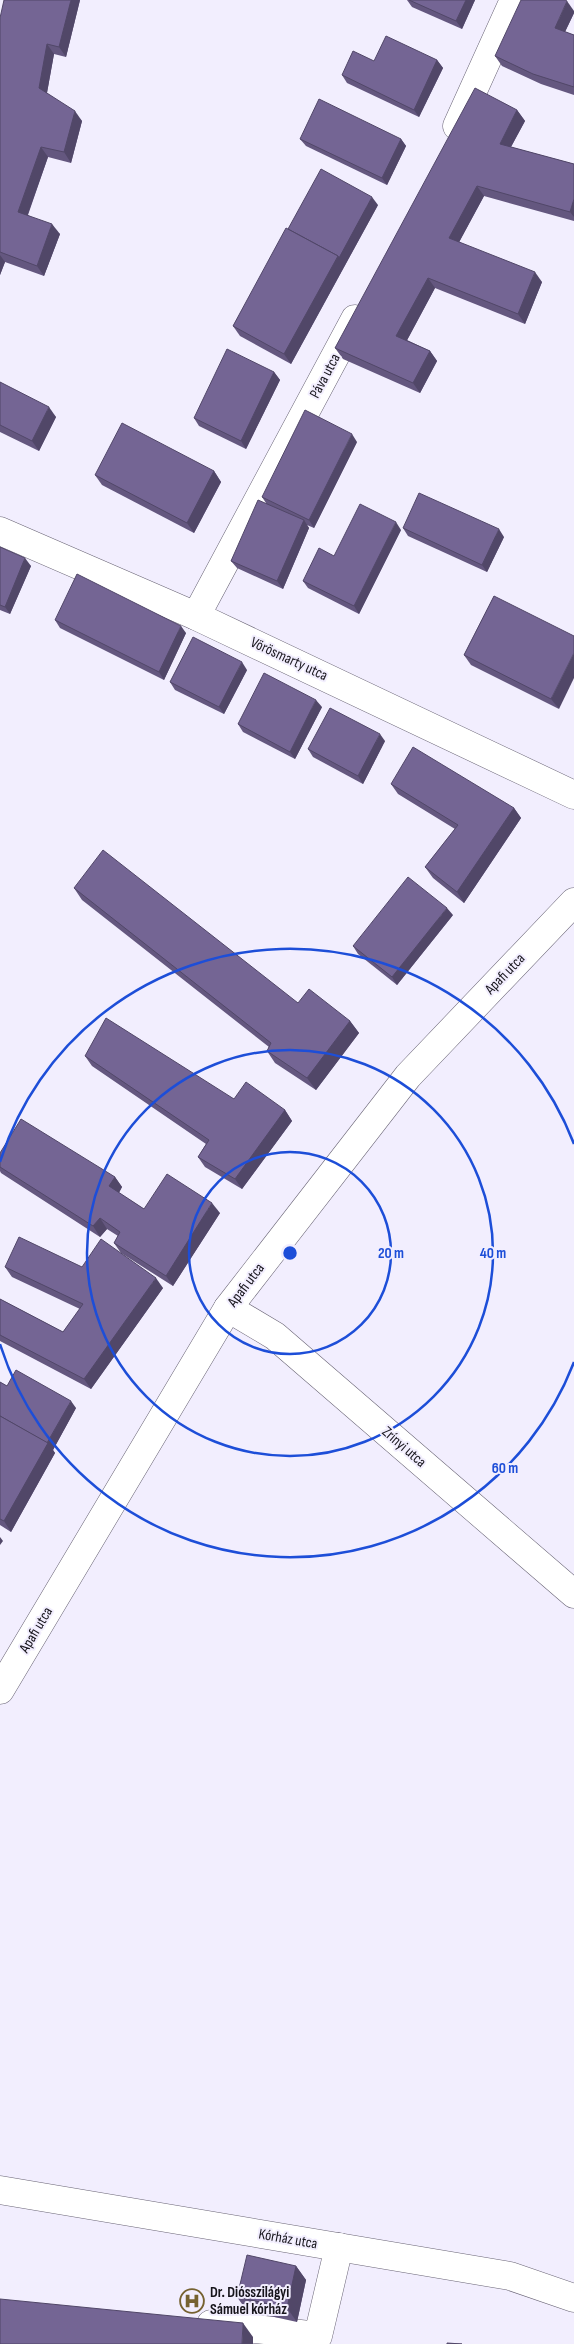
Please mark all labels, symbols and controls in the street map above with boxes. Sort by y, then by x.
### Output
street label: Páva utca [305,350,345,402]
street label: Vörösmarty utca [247,633,331,685]
street label: Apafi utca [480,949,529,999]
centre of rings [281,1244,299,1262]
text: 20 m [378,1244,404,1263]
text: 40 m [480,1244,506,1263]
street label: Apafi utca [223,1259,269,1311]
street label: Zrínyi utca [378,1423,430,1472]
text: 60 m [492,1459,518,1478]
street label: Apafi utca [14,1604,57,1657]
street label: Kórház utca [257,2224,319,2254]
place label: Dr. Diósszilágyi Sámuel kórház [210,2283,289,2319]
hospital icon: Dr. Diósszilágyi Sámuel kórház [179,2288,205,2314]

